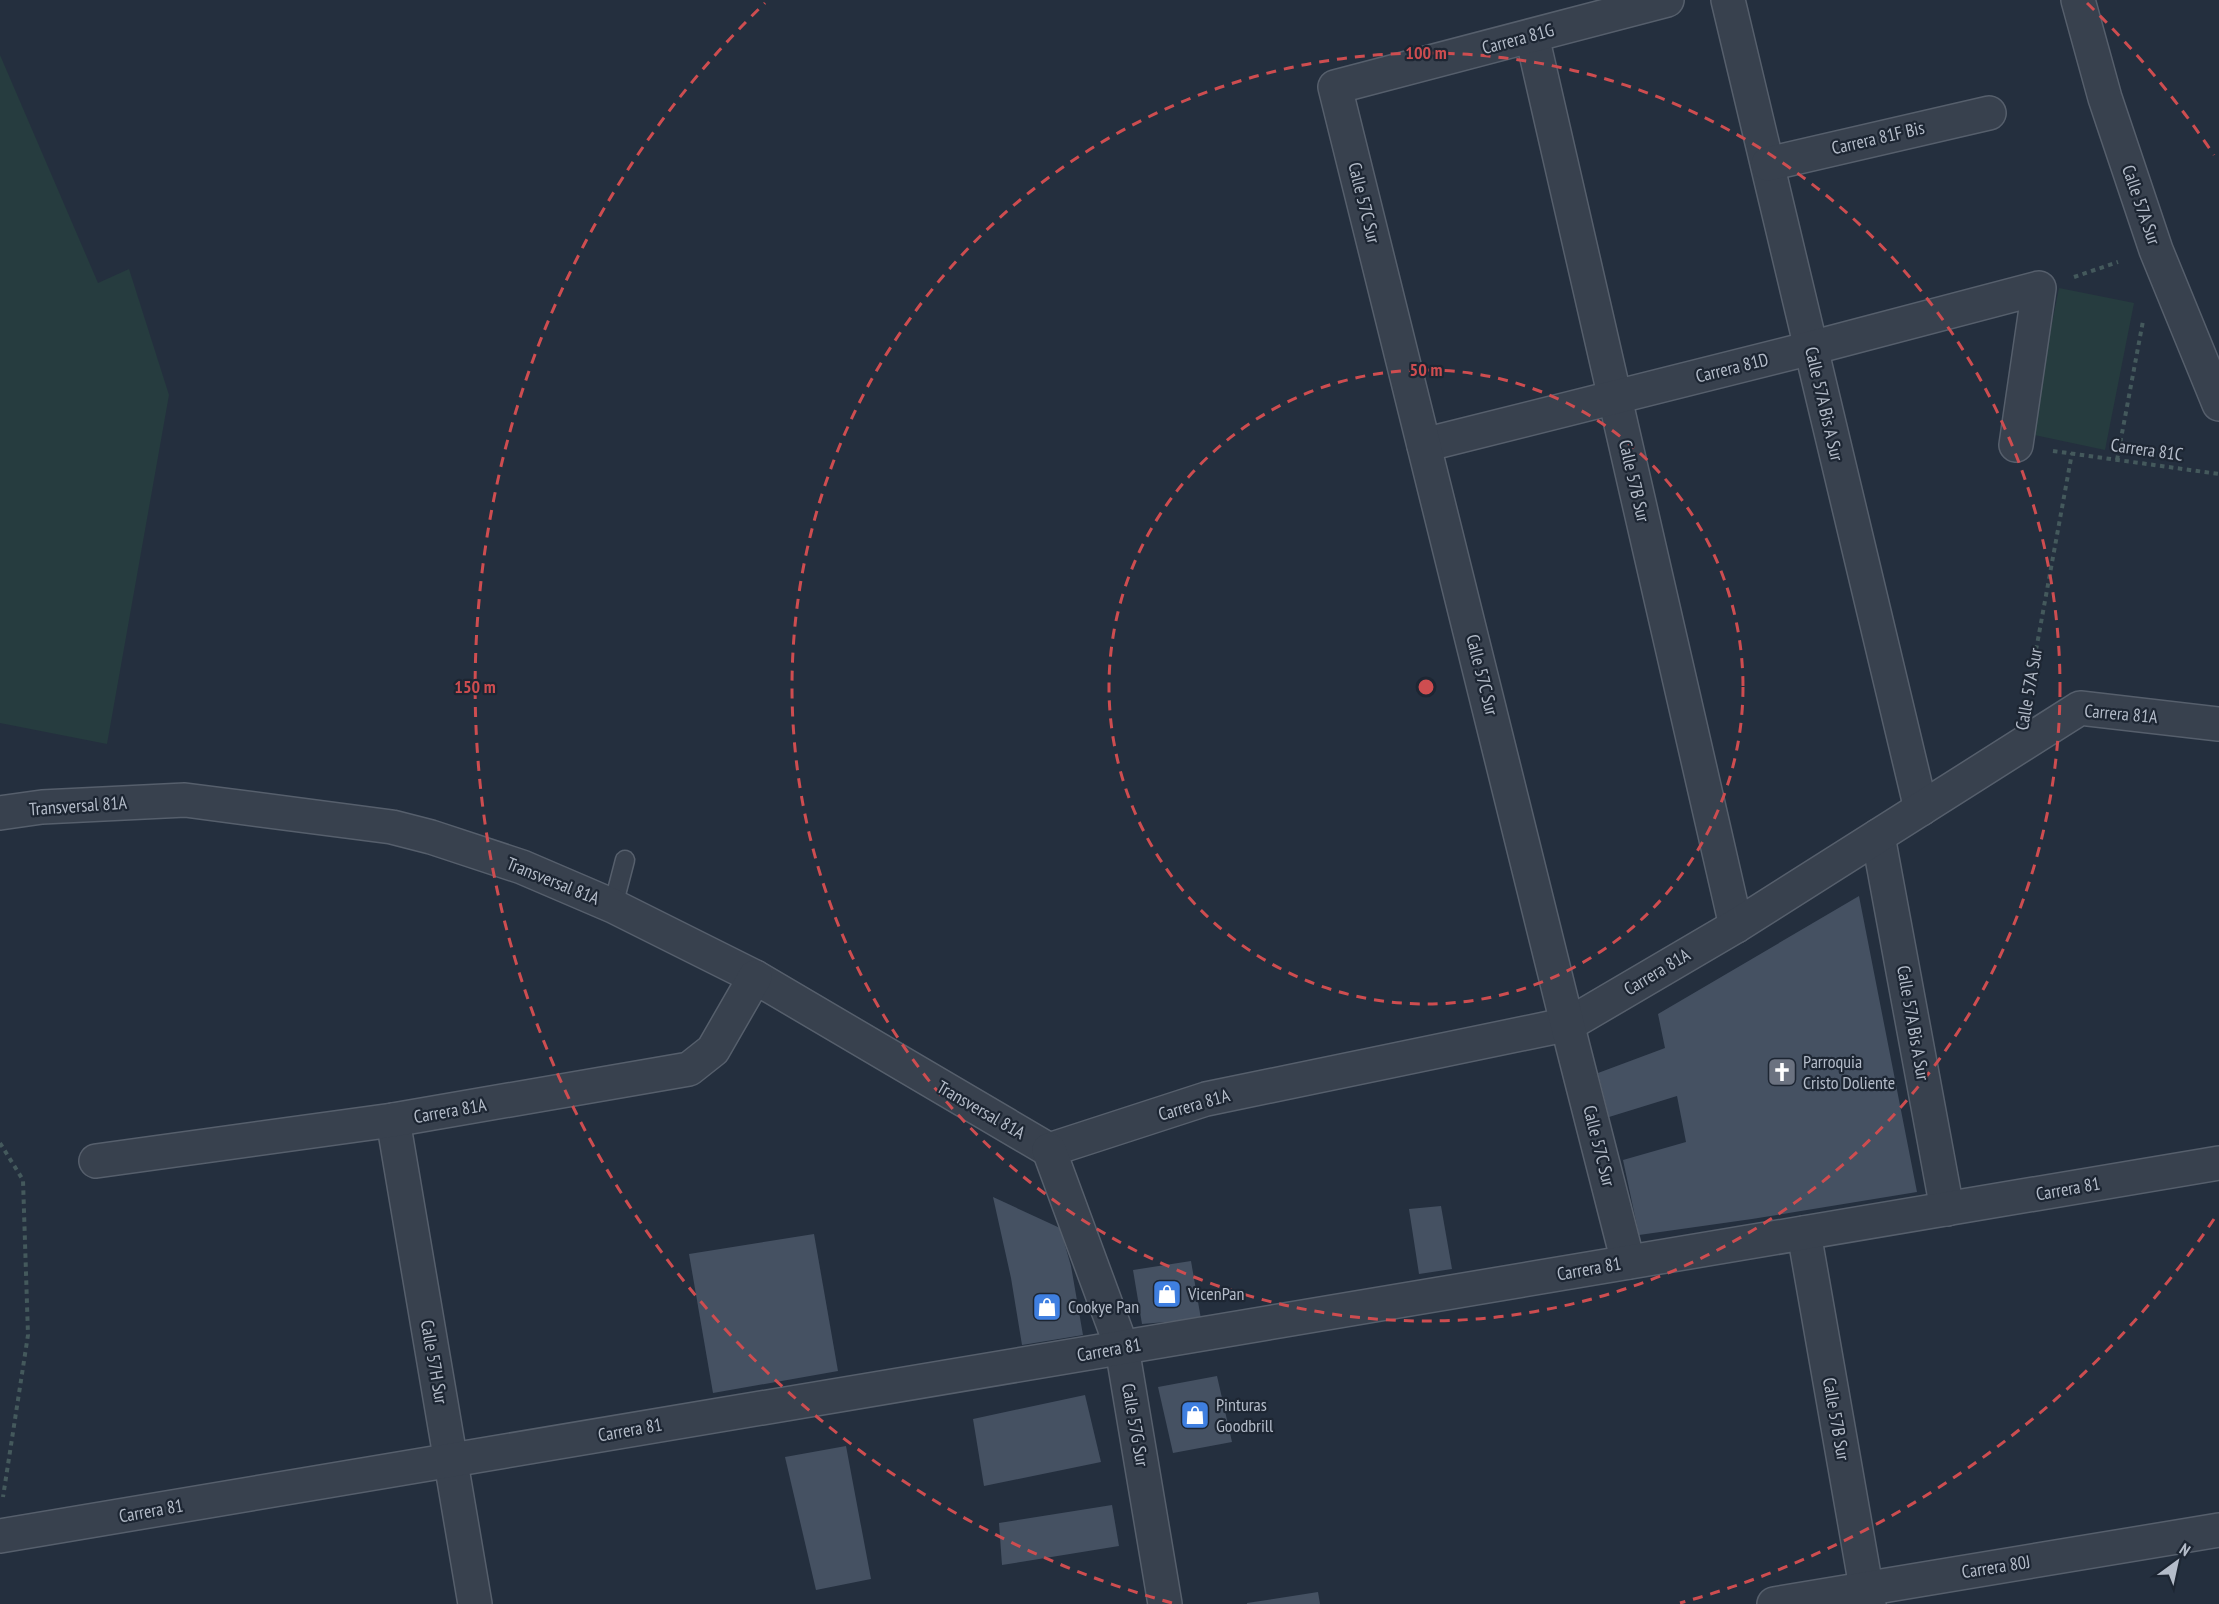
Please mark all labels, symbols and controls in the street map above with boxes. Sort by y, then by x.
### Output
street label: Carrera 81G [1479,18,1556,59]
text: 100 m [1405,41,1447,64]
street label: Carrera 81F Bis [1829,116,1926,159]
street label: Calle 57C Sur [1343,160,1386,246]
street label: Calle 57A Sur [2117,162,2166,248]
street label: Calle 57A Bis A Sur [1800,345,1849,463]
street label: Carrera 81D [1693,347,1771,388]
text: 50 m [1410,358,1442,381]
street label: Carrera 81C [2109,433,2185,466]
street label: Calle 57B Sur [1614,437,1655,524]
street label: Calle 57C Sur [1461,632,1504,718]
street label: Calle 57A Sur [2010,646,2047,732]
text: 150 m [454,675,496,698]
centre of rings [1416,677,1436,697]
street label: Carrera 81A [2084,699,2159,728]
street label: Transversal 81A [28,791,128,820]
street label: Transversal 81A [503,852,603,910]
street label: Carrera 81A [1619,943,1694,1000]
street label: Calle 57A Bis A Sur [1892,964,1935,1082]
place label: Parroquia Cristo Doliente [1803,1050,1895,1094]
church icon: Parroquia Cristo Doliente [1766,1056,1798,1088]
street label: Transversal 81A [933,1075,1030,1144]
street label: Carrera 81A [1156,1083,1233,1126]
street label: Carrera 81A [412,1093,488,1128]
street label: Calle 57C Sur [1578,1103,1621,1189]
street label: Carrera 81 [2034,1172,2102,1205]
street label: Carrera 81 [1555,1252,1623,1285]
shop icon: VicenPan [1151,1278,1183,1310]
place label: VicenPan [1187,1282,1244,1305]
shop icon: Cookye Pan [1031,1291,1063,1323]
place label: Cookye Pan [1068,1295,1139,1318]
street label: Calle 57H Sur [416,1318,453,1406]
street label: Carrera 81 [1075,1333,1143,1366]
street label: Calle 57B Sur [1818,1376,1855,1462]
street label: Calle 57G Sur [1117,1382,1154,1468]
place label: Pinturas Goodbrill [1216,1393,1274,1437]
shop icon: Pinturas Goodbrill [1179,1399,1211,1431]
street label: Carrera 81 [596,1413,664,1446]
street label: Carrera 81 [117,1494,185,1527]
north arrow [2147,1532,2207,1592]
text: N [2176,1539,2194,1560]
street label: Carrera 80J [1960,1550,2032,1583]

